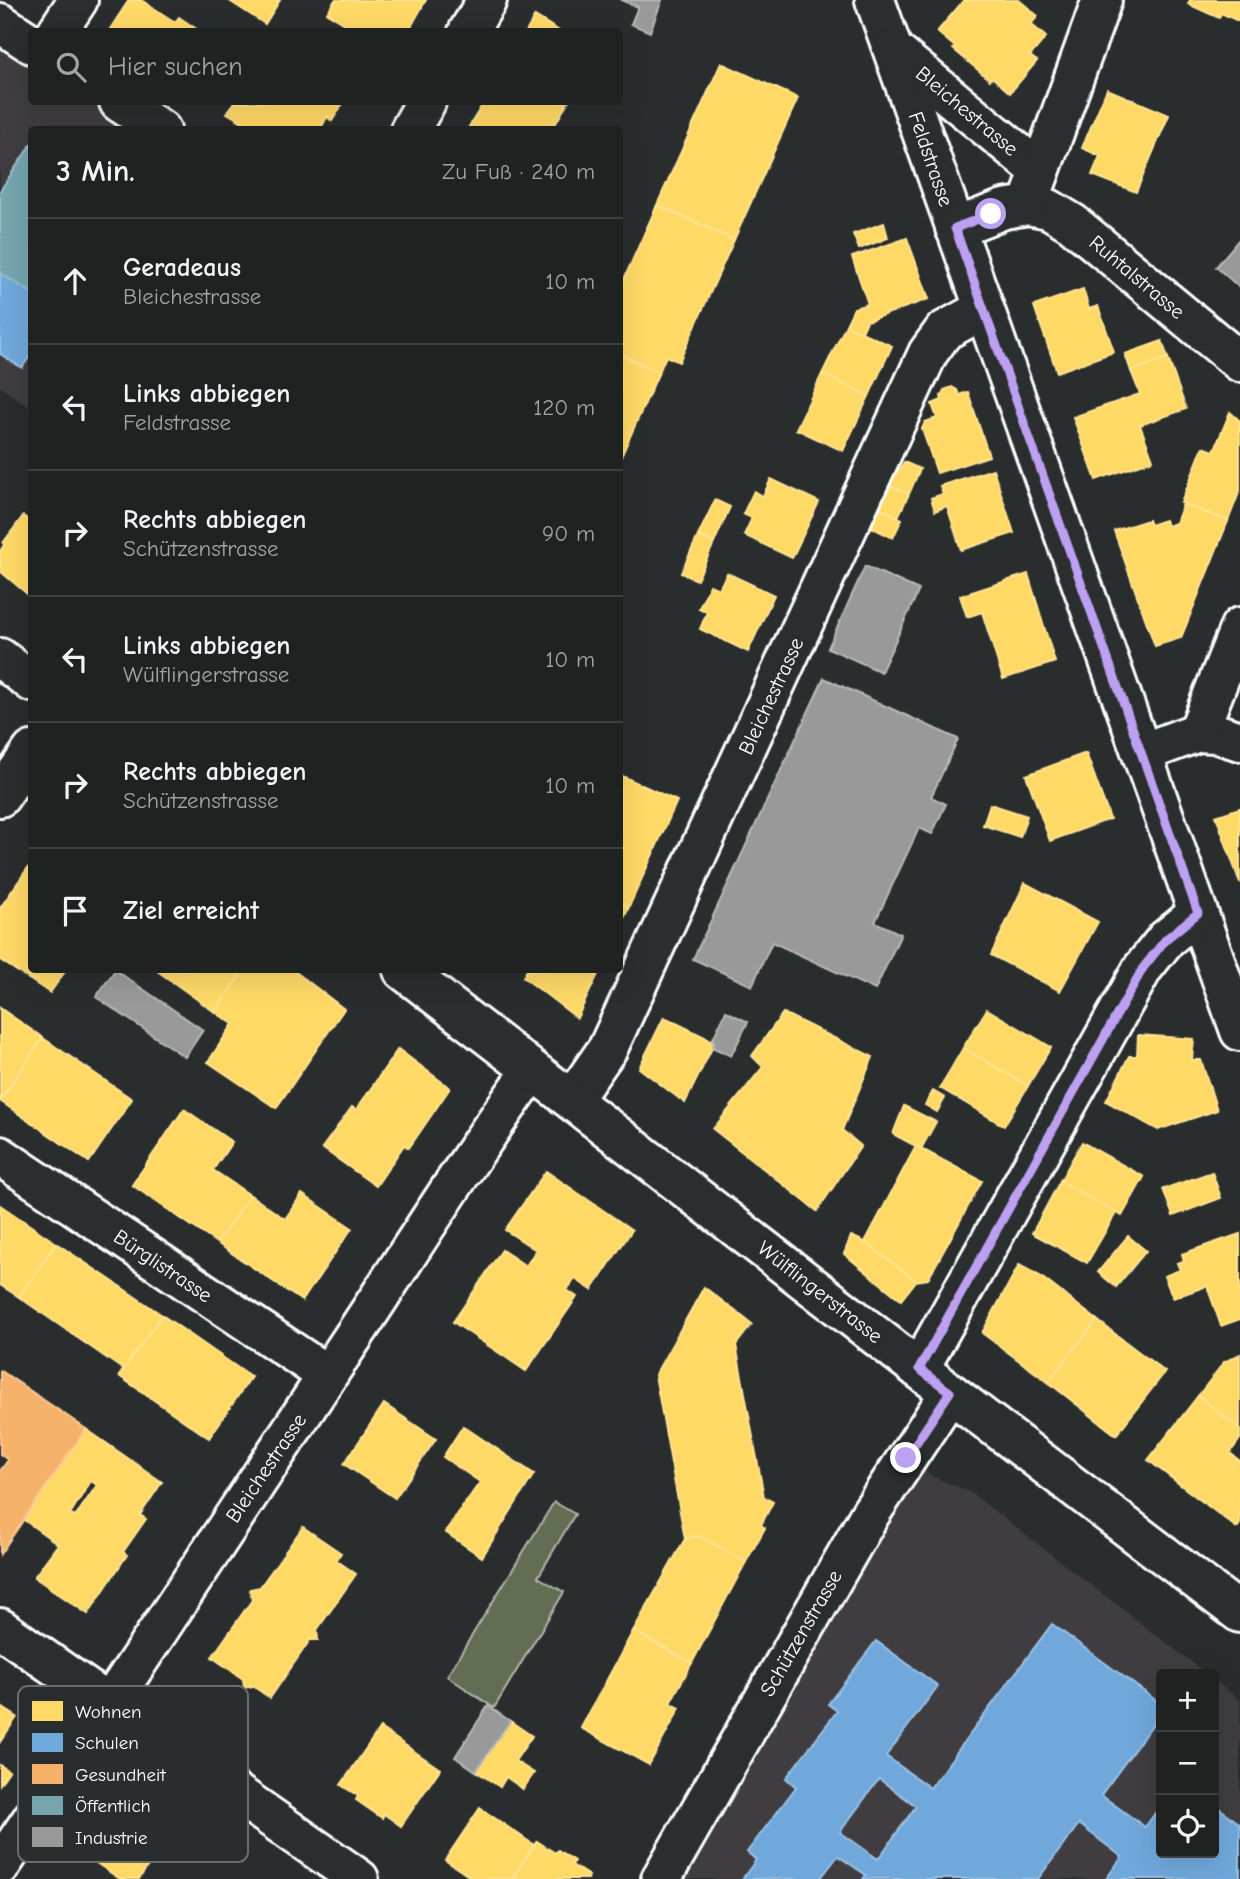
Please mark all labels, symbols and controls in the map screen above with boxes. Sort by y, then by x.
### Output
search box [28,28,623,105]
icon: search [52,48,90,86]
text: Hier suchen [108,52,243,82]
street label: Bleichestrasse [911,61,1023,161]
street label: Feldstrasse [904,108,958,210]
text: 3 Min. [56,154,135,189]
text: Zu Fuß · 240 m [442,158,595,185]
route start [975,198,1006,229]
street label: Ruhtalstrasse [1085,230,1189,324]
text: Geradeaus [123,253,241,283]
icon: ahead [56,262,94,300]
text: 10 m [545,268,595,295]
text: Bleichestrasse [123,283,261,310]
text: Links abbiegen [123,379,290,409]
icon: left [56,388,94,426]
text: 120 m [533,394,595,421]
text: Feldstrasse [123,409,231,436]
text: Rechts abbiegen [123,505,306,535]
icon: right [56,514,94,552]
text: 90 m [542,520,595,547]
text: Schützenstrasse [123,535,278,562]
text: Links abbiegen [123,631,290,661]
street label: Bleichestrasse [733,634,809,758]
icon: left [56,640,94,678]
text: 10 m [545,646,595,673]
text: Wülflingerstrasse [123,661,289,688]
text: Rechts abbiegen [123,757,306,787]
icon: right [56,766,94,804]
text: 10 m [545,772,595,799]
text: Schützenstrasse [123,787,278,814]
icon: arrive [56,892,94,930]
text: Ziel erreicht [123,896,259,926]
street label: Bürglistrasse [109,1224,217,1308]
street label: Wülflingerstrasse [753,1236,887,1348]
street label: Bleichestrasse [221,1409,311,1527]
route end [890,1442,921,1473]
street label: Schützenstrasse [755,1566,847,1700]
map controls [1156,1669,1219,1858]
button: + [1156,1669,1219,1732]
legend [18,1686,248,1862]
text: Wohnen [75,1701,141,1723]
text: Schulen [75,1732,139,1754]
button: − [1156,1732,1219,1795]
text: Gesundheit [75,1764,166,1786]
text: Öffentlich [75,1795,151,1817]
button: locate [1156,1795,1219,1858]
text: Industrie [75,1827,147,1849]

